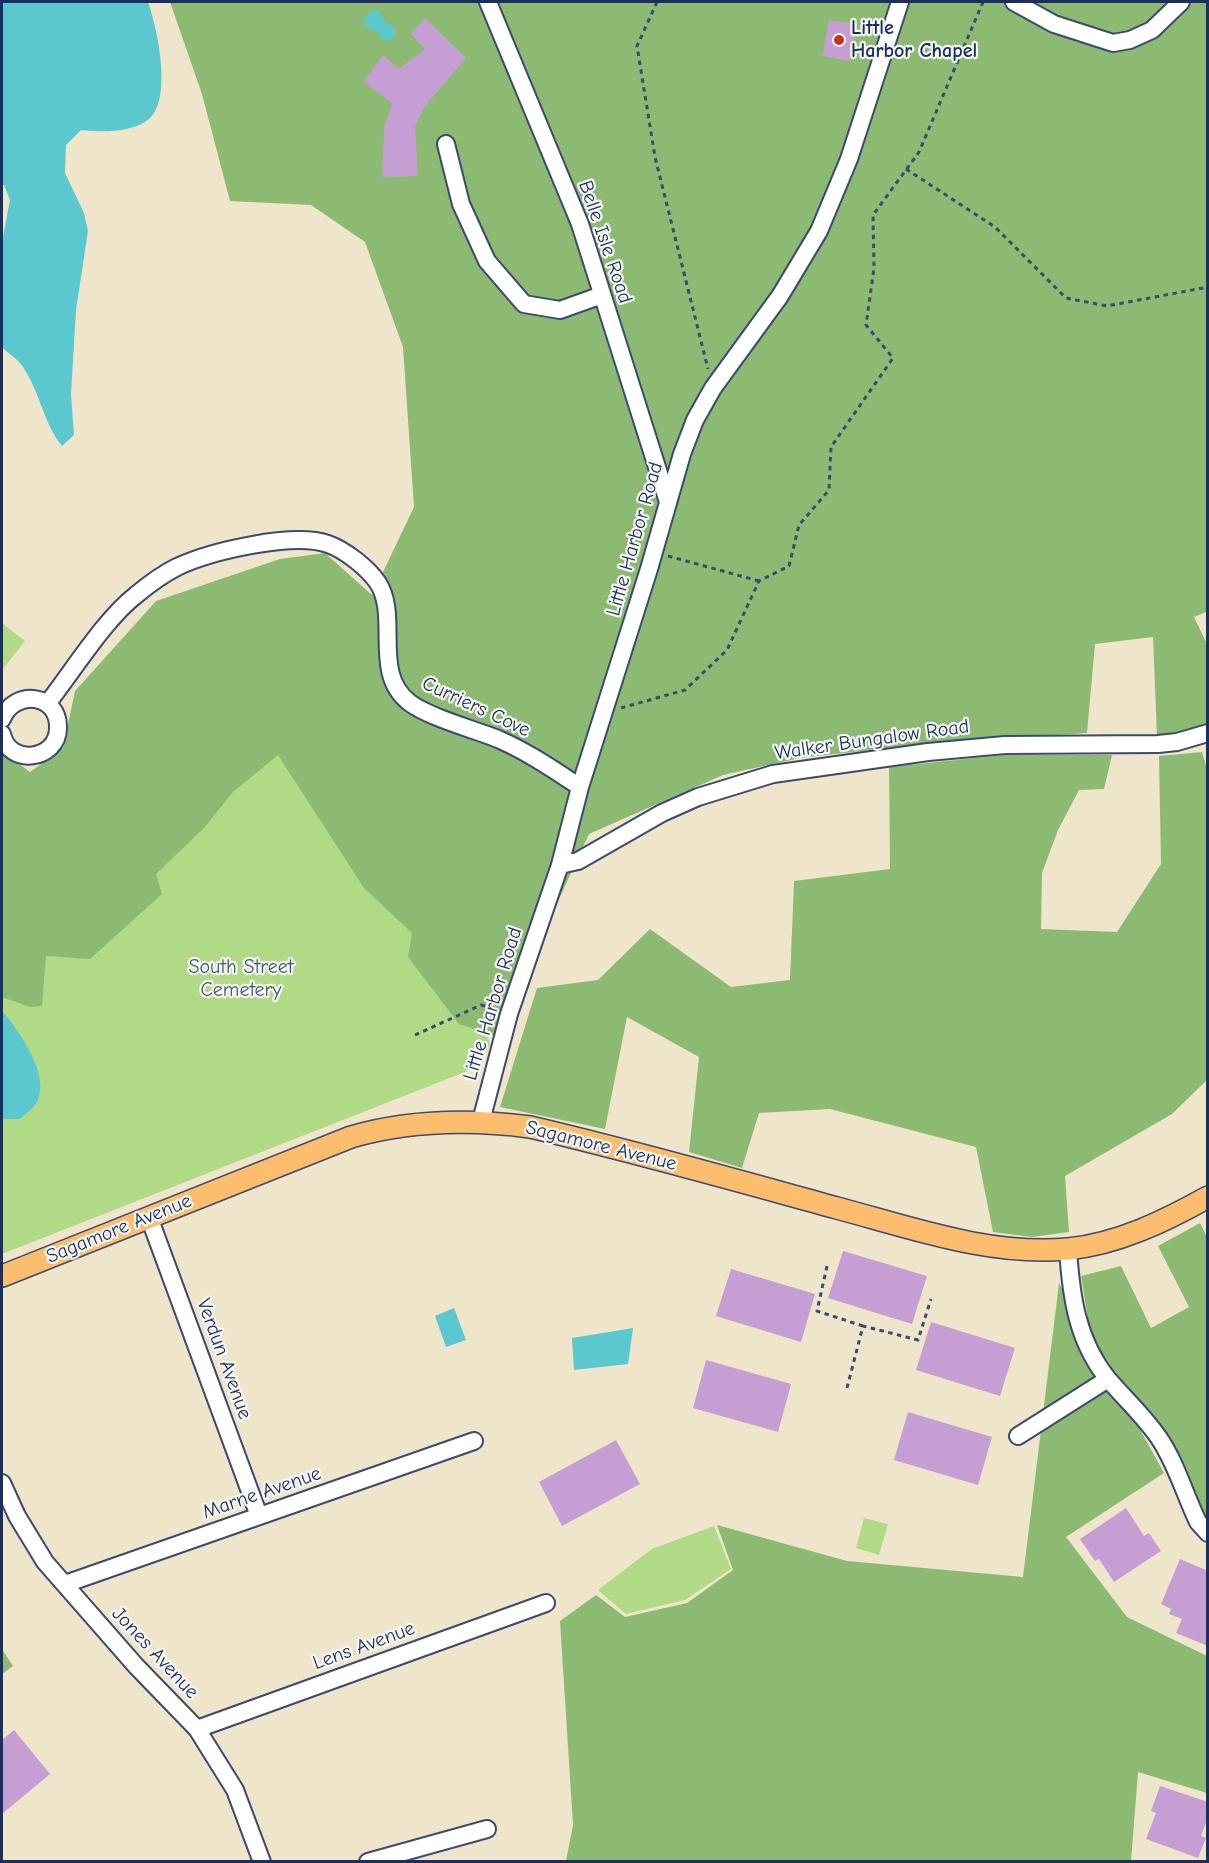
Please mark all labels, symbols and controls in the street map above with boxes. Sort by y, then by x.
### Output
place label: Little Harbor Chapel [851,16,977,63]
marker: Little Harbor Chapel [832,33,846,47]
street label: Belle Isle Road [573,177,637,307]
street label: Little Harbor Road [602,459,668,619]
street label: Curriers Cove [418,672,534,742]
street label: Walker Bungalow Road [773,714,971,766]
street label: Little Harbor Road [458,925,528,1083]
park label: South Street Cemetery [188,955,294,1002]
street label: Sagamore Avenue [523,1116,679,1176]
street label: Sagamore Avenue [43,1189,195,1269]
street label: Verdun Avenue [191,1296,257,1422]
street label: Marne Avenue [200,1462,324,1524]
street label: Jones Avenue [106,1602,204,1704]
street label: Lens Avenue [310,1616,418,1676]

